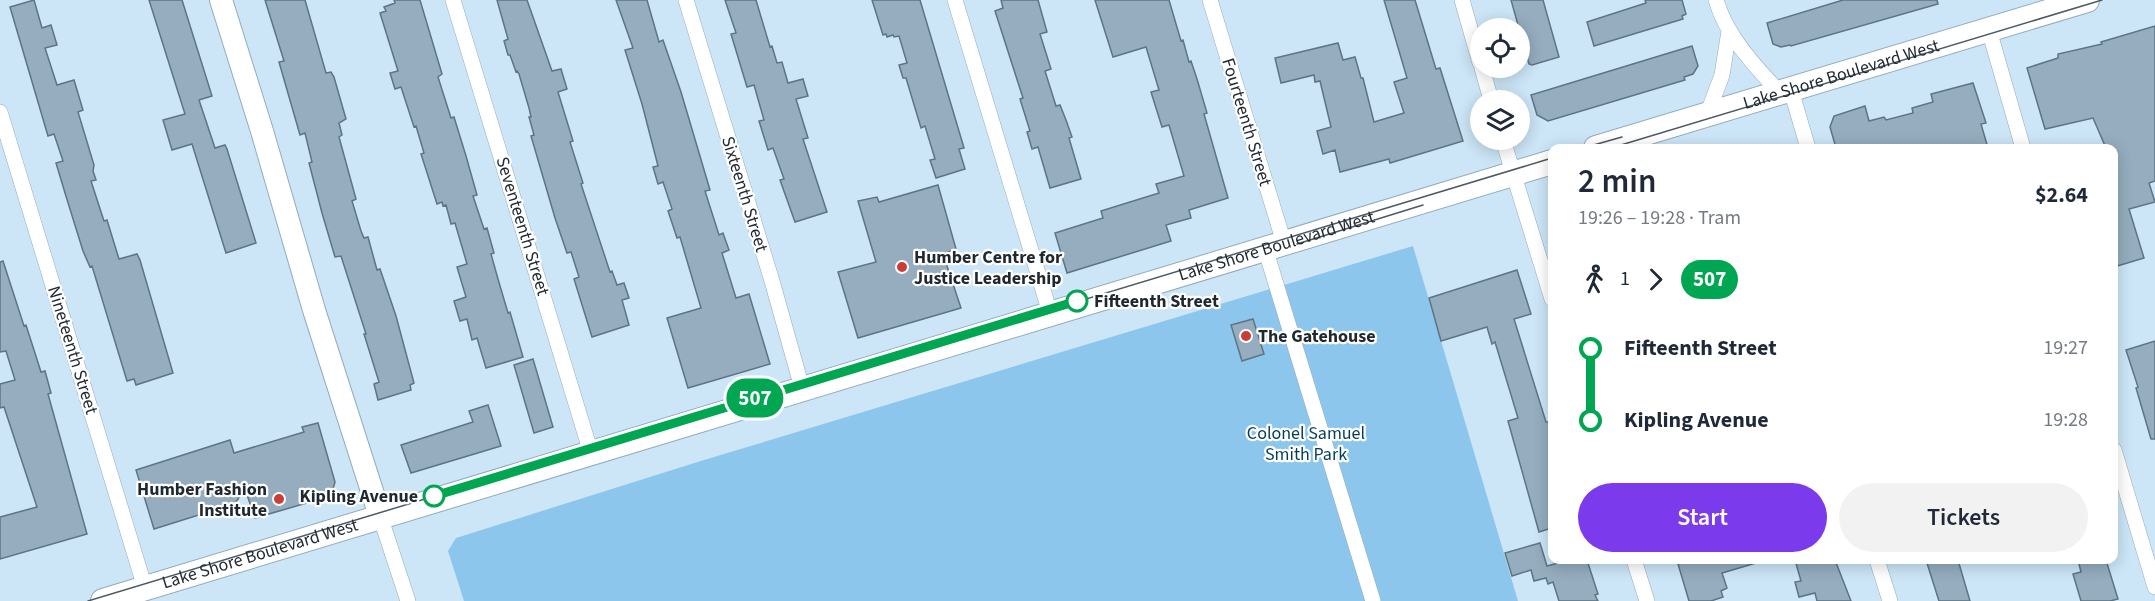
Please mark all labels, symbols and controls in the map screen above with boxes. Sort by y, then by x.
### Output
map controls [1470,18,1530,150]
button: locate [1470,18,1530,78]
street label: Lake Shore Boulevard West [1740,33,1942,116]
street label: Fourteenth Street [1215,55,1278,189]
button: layers [1470,90,1530,150]
street label: Sixteenth Street [715,133,774,255]
street label: Seventeenth Street [490,154,556,299]
text: 2 min [1578,158,1656,205]
text: $2.64 [2035,179,2088,211]
street label: Lake Shore Boulevard West [1175,204,1378,287]
text: 19:26 – 19:28 · Tram [1578,204,1741,232]
place label: Humber Centre for Justice Leadership [914,245,1063,291]
marker: Humber Centre for Justice Leadership [895,260,909,274]
icon: walk [1578,263,1611,296]
icon: forward [1639,263,1672,296]
text: 507 [1693,264,1726,294]
text: 1 [1620,265,1630,293]
street label: Nineteenth Street [41,283,104,417]
place label: Fifteenth Street [1094,289,1219,314]
marker: Fifteenth Street [1066,290,1088,312]
place label: The Gatehouse [1258,324,1376,349]
marker: The Gatehouse [1239,329,1253,343]
text: Fifteenth Street [1624,332,1777,364]
text: 19:27 [2043,334,2088,362]
line badge: 507 [720,378,789,418]
text: 507 [738,383,772,413]
text: Kipling Avenue [1624,404,1769,436]
text: 19:28 [2043,406,2088,434]
park label: Colonel Samuel Smith Park [1247,421,1365,467]
place label: Humber Fashion Institute [137,477,267,523]
button: Start [1578,483,1827,552]
button: Tickets [1839,483,2088,552]
place label: Kipling Avenue [300,484,418,509]
marker: Kipling Avenue [423,485,445,507]
marker: Humber Fashion Institute [272,492,286,506]
street label: Lake Shore Boulevard West [159,512,361,595]

